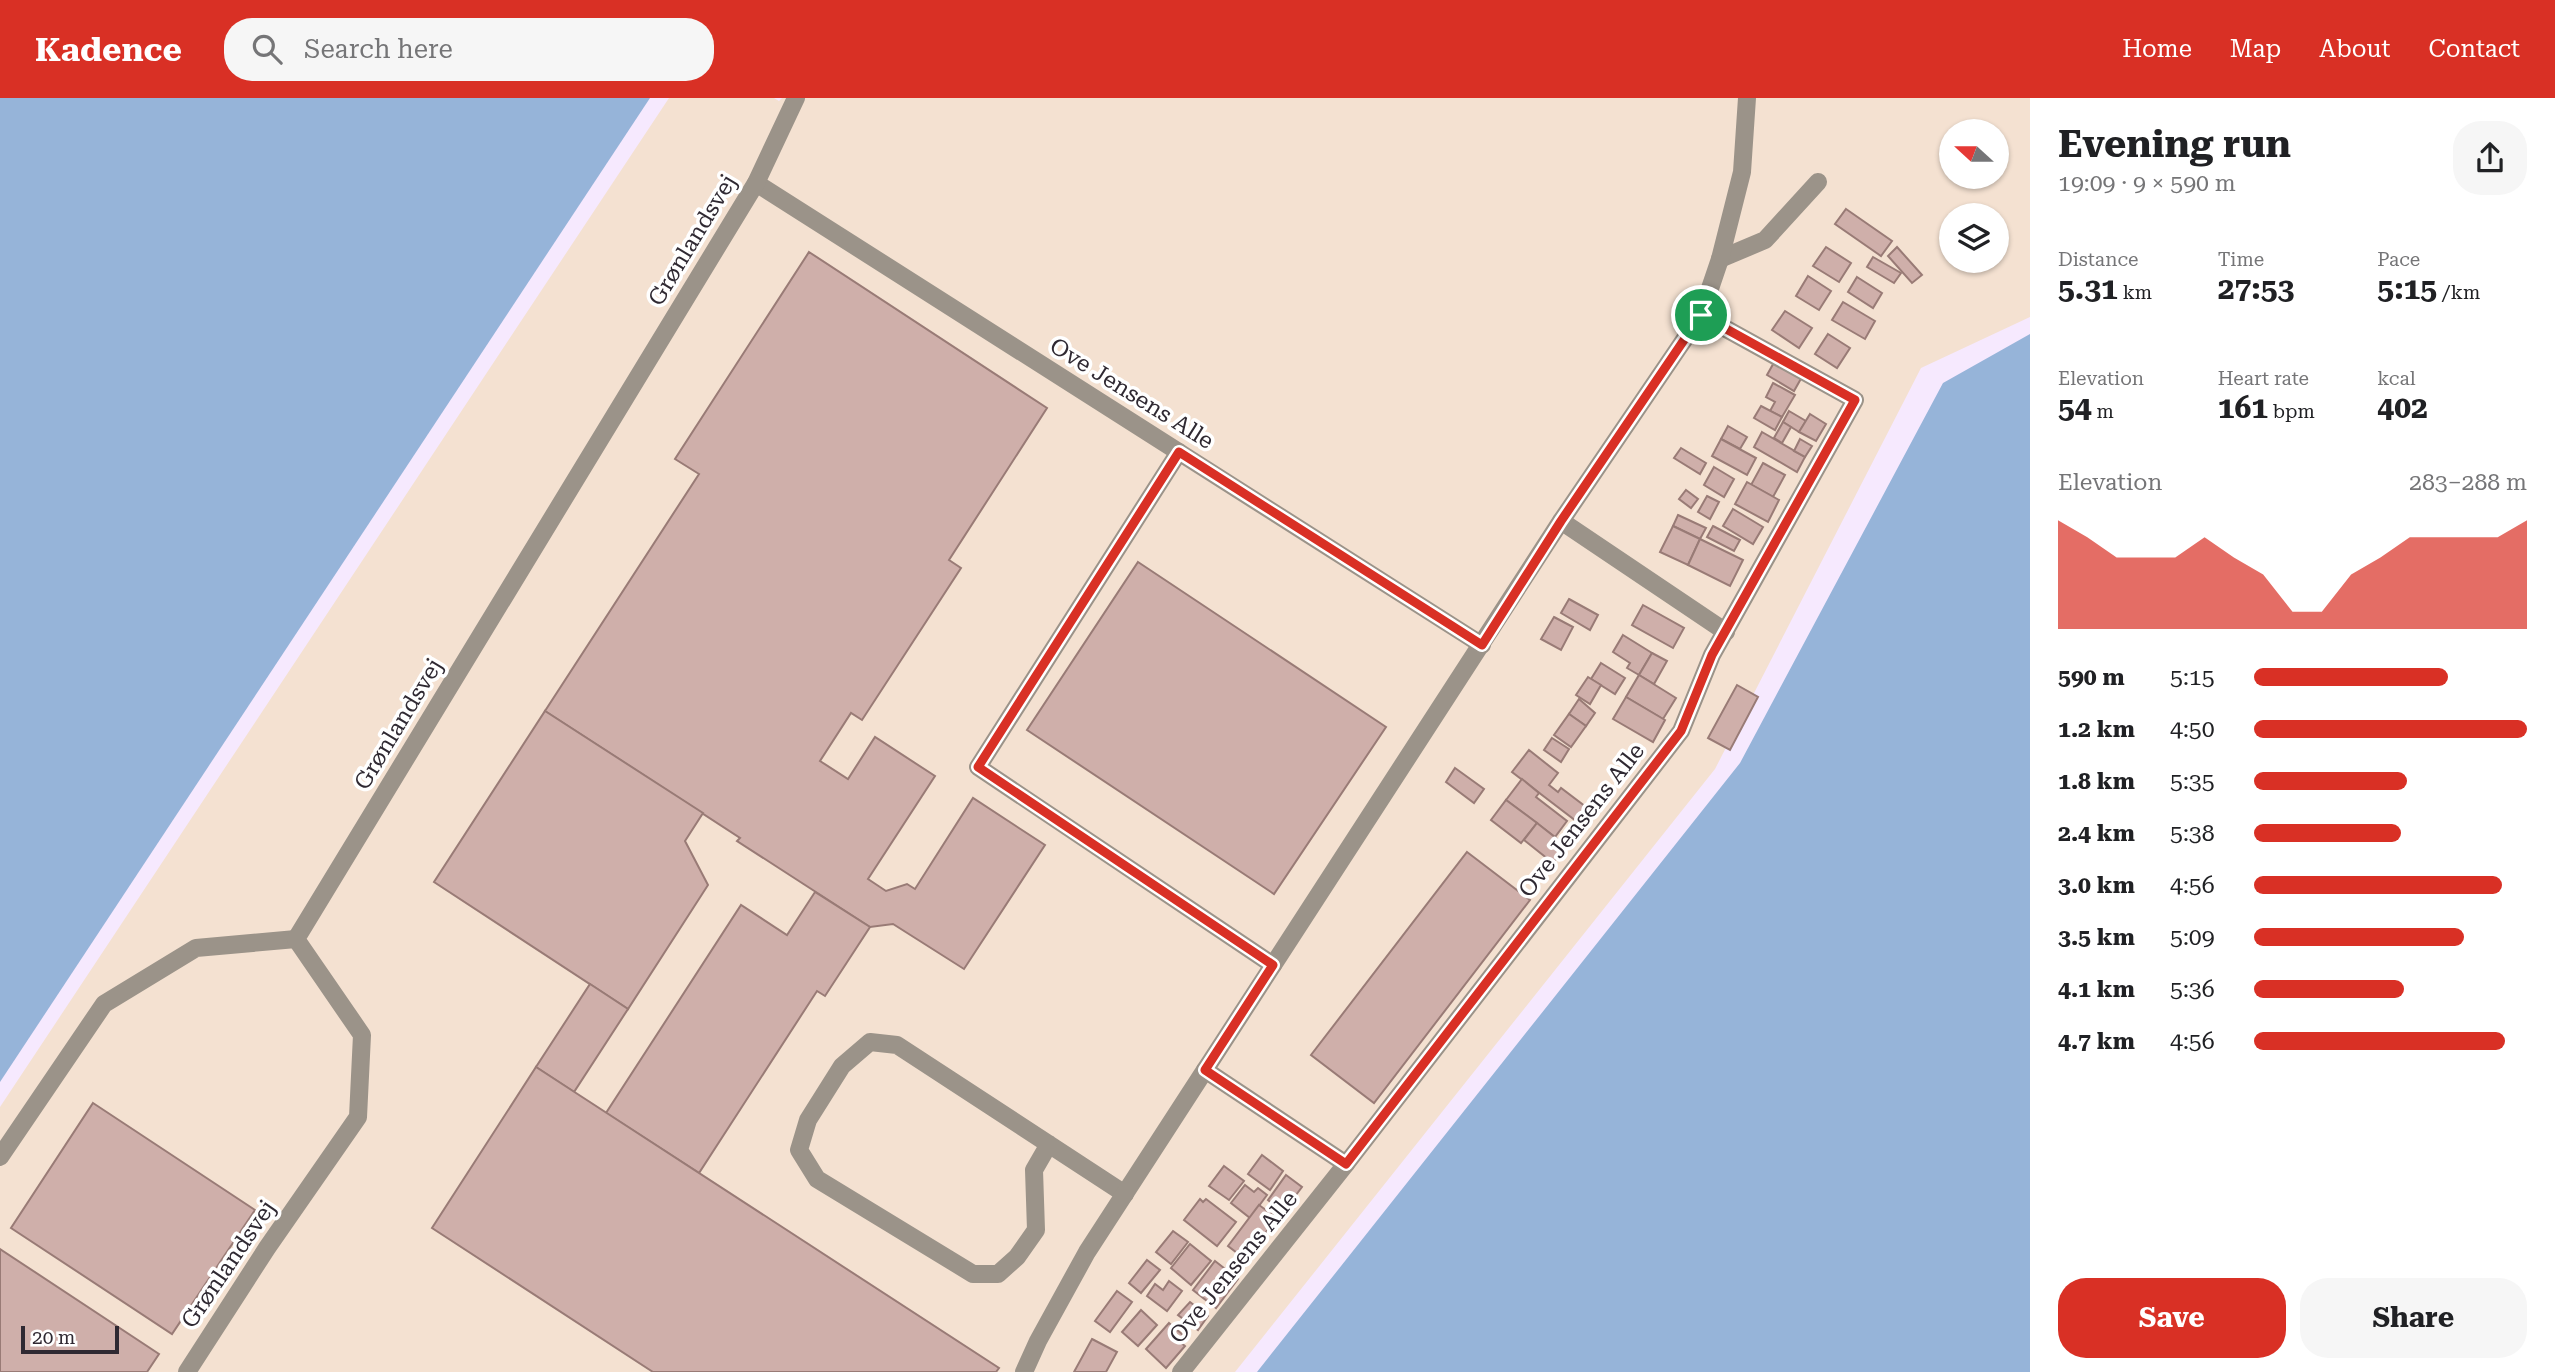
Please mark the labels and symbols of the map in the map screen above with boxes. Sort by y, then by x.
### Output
north arrow [1939,119,2009,189]
street label: Grønlandsvej [643,170,742,311]
pin [1671,285,1731,345]
street label: Ove Jensens Alle [1045,332,1219,455]
street label: Grønlandsvej [349,654,448,795]
street label: Ove Jensens Alle [1513,738,1650,903]
street label: Ove Jensens Alle [1164,1186,1303,1349]
street label: Grønlandsvej [176,1195,281,1333]
scale bar [21,1323,119,1355]

